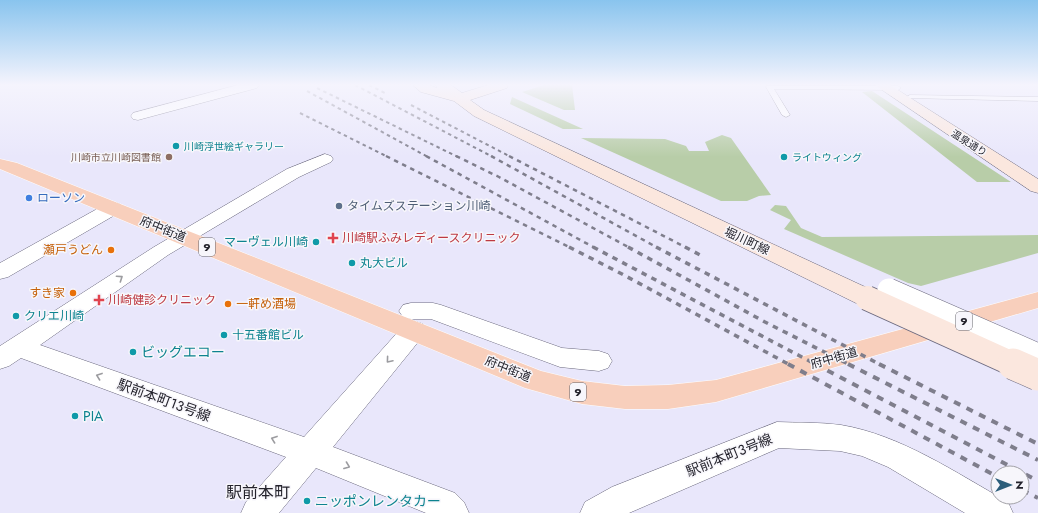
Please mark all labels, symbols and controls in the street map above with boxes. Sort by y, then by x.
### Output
street label: 温泉通り [948,126,990,160]
place label: 川崎浮世絵ギャラリー [184,139,284,154]
marker: 川崎浮世絵ギャラリー [171,141,181,151]
place label: 川崎市立川崎図書館 [71,150,161,165]
place label: ライトウィング [792,150,862,165]
marker: 川崎市立川崎図書館 [164,152,174,162]
marker: ライトウィング [779,152,789,162]
place label: ローソン [37,189,85,207]
marker: ローソン [24,193,34,203]
place label: タイムズステーション川崎 [347,197,491,215]
marker: タイムズステーション川崎 [334,201,344,211]
street label: 府中街道 [137,212,189,246]
street label: 堀川町線 [721,223,773,259]
place label: 川崎駅ふみレディースクリニック [342,229,521,247]
marker: 川崎駅ふみレディースクリニック [327,232,339,244]
place label: マーヴェル川崎 [224,233,308,251]
marker: マーヴェル川崎 [311,237,321,247]
road number: 9 [199,238,215,256]
place label: 瀬戸うどん [43,241,103,259]
marker: 瀬戸うどん [106,245,116,255]
place label: 丸大ビル [360,254,408,272]
marker: 丸大ビル [347,258,357,268]
one-way arrow [116,275,123,283]
place label: すき家 [29,284,65,302]
marker: すき家 [68,288,78,298]
place label: 川崎健診クリニック [108,291,216,309]
marker: 川崎健診クリニック [93,294,105,306]
place label: 一軒め酒場 [236,295,296,313]
marker: 一軒め酒場 [223,299,233,309]
place label: クリエ川崎 [24,307,84,325]
marker: クリエ川崎 [11,311,21,321]
road number: 9 [956,312,972,330]
place label: 十五番館ビル [232,326,304,344]
marker: 十五番館ビル [219,330,229,340]
place label: ビッグエコー [141,342,225,362]
street label: 府中街道 [808,343,860,373]
marker: ビッグエコー [128,347,138,357]
street label: 府中街道 [482,352,534,386]
one-way arrow [386,355,393,362]
one-way arrow [95,372,102,381]
street label: 駅前本町13号線 [115,374,213,426]
road number: 9 [570,383,586,401]
place label: PIA [83,406,104,426]
marker: PIA [70,411,80,421]
street label: 駅前本町3号線 [683,429,775,481]
one-way arrow [270,435,277,444]
one-way arrow [343,462,350,470]
north arrow [990,465,1030,505]
district label: 駅前本町 [226,481,290,504]
text: N [1012,481,1028,489]
place label: ニッポンレンタカー [315,491,441,511]
marker: ニッポンレンタカー [302,496,312,506]

